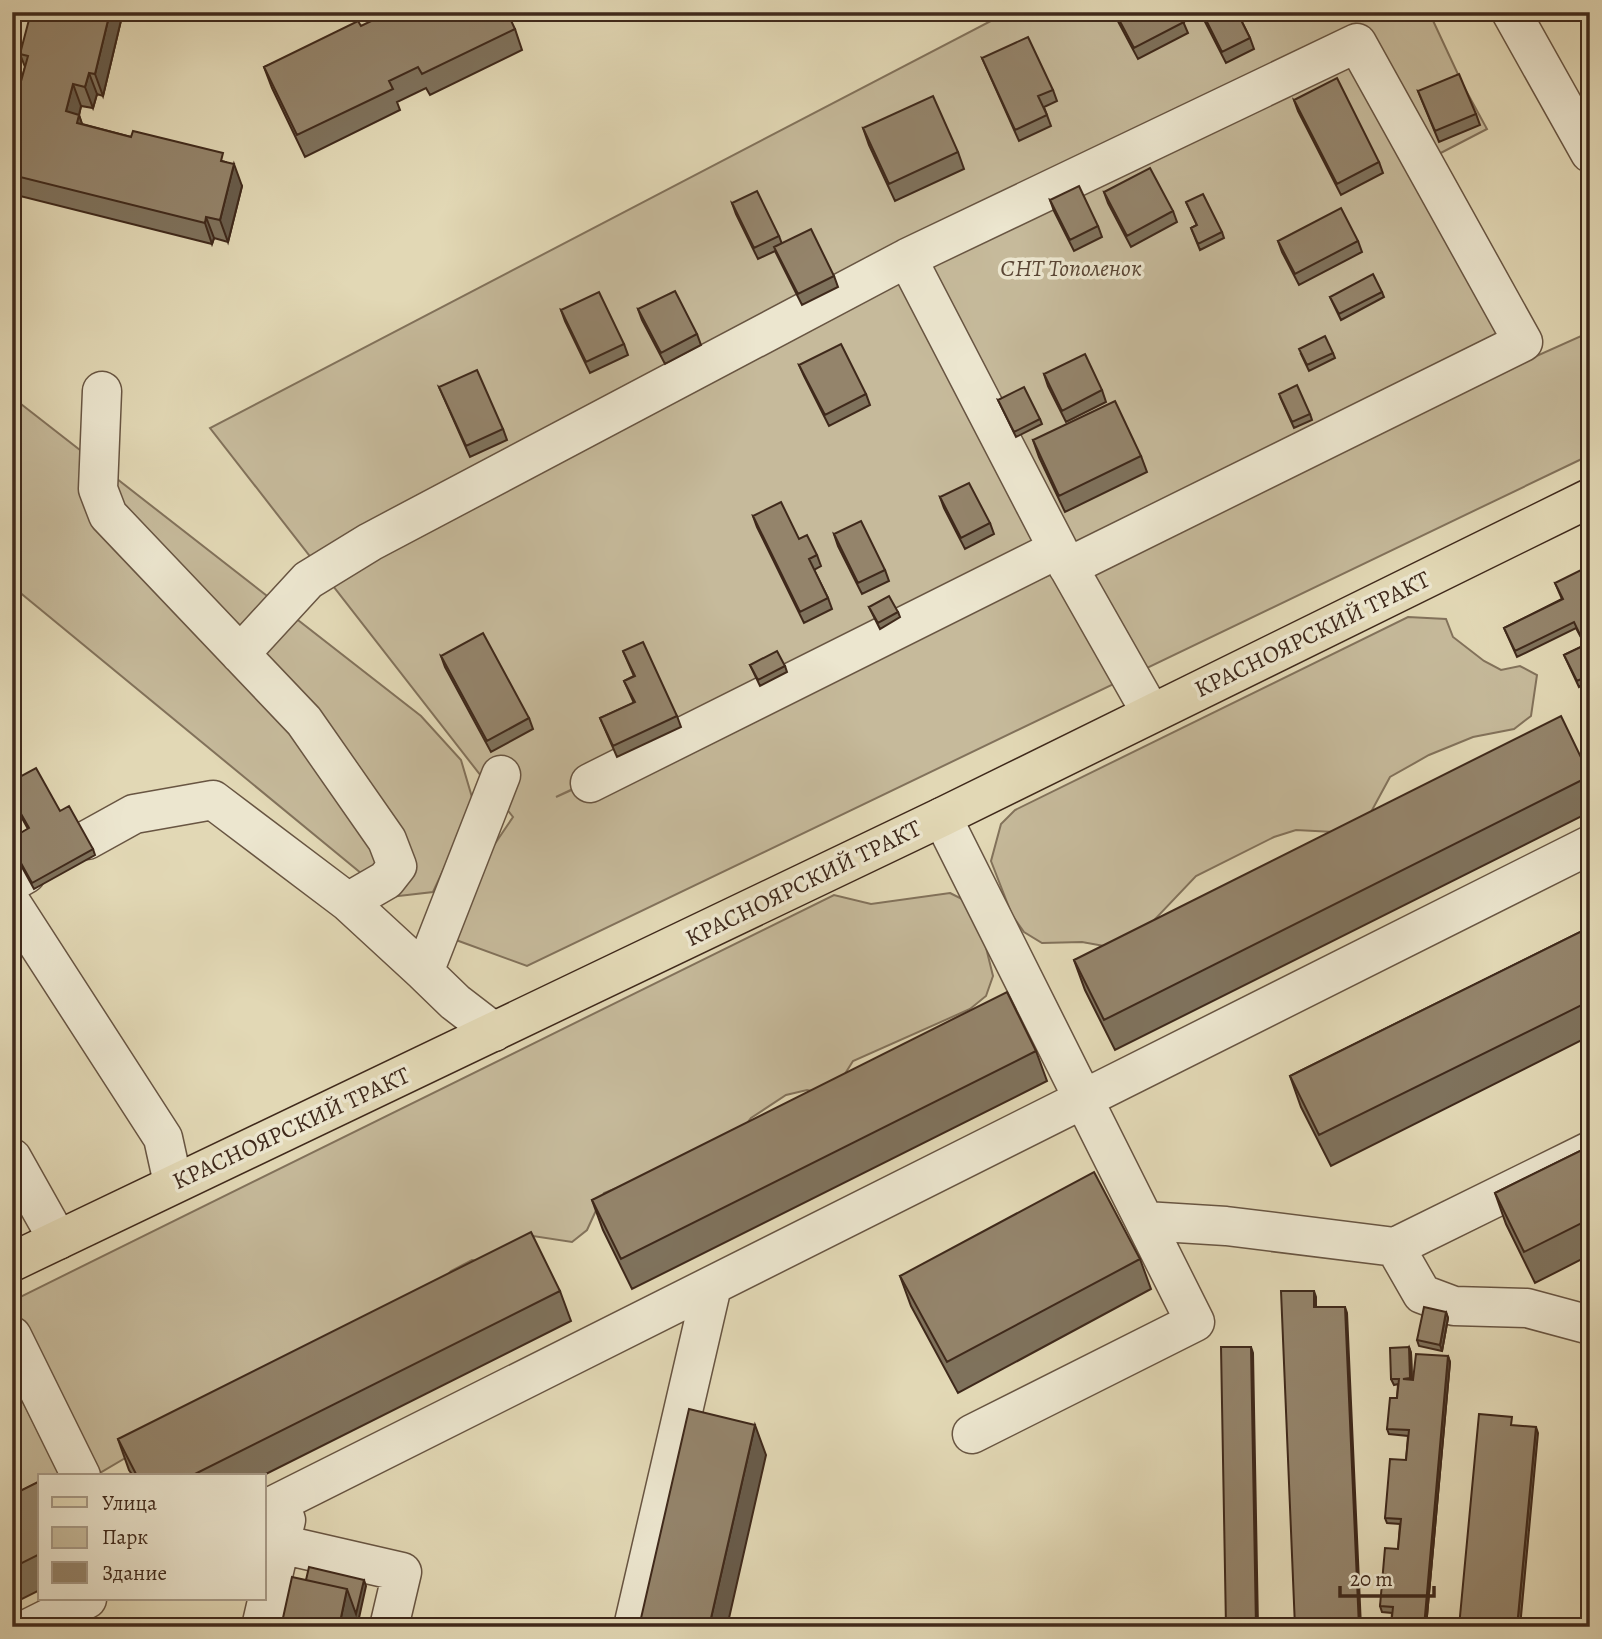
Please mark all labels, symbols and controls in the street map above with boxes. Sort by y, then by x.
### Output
park label: СНТ Тополенок [1000,252,1142,284]
street label: КРАСНОЯРСКИЙ ТРАКТ [1189,563,1435,705]
street label: КРАСНОЯРСКИЙ ТРАКТ [680,812,926,954]
street label: КРАСНОЯРСКИЙ ТРАКТ [167,1059,415,1197]
legend [38,1474,266,1600]
text: Улица [102,1489,157,1517]
text: Парк [102,1523,148,1551]
scale bar [1340,1555,1434,1599]
text: Здание [102,1559,167,1587]
text: 20 m [1350,1565,1393,1593]

